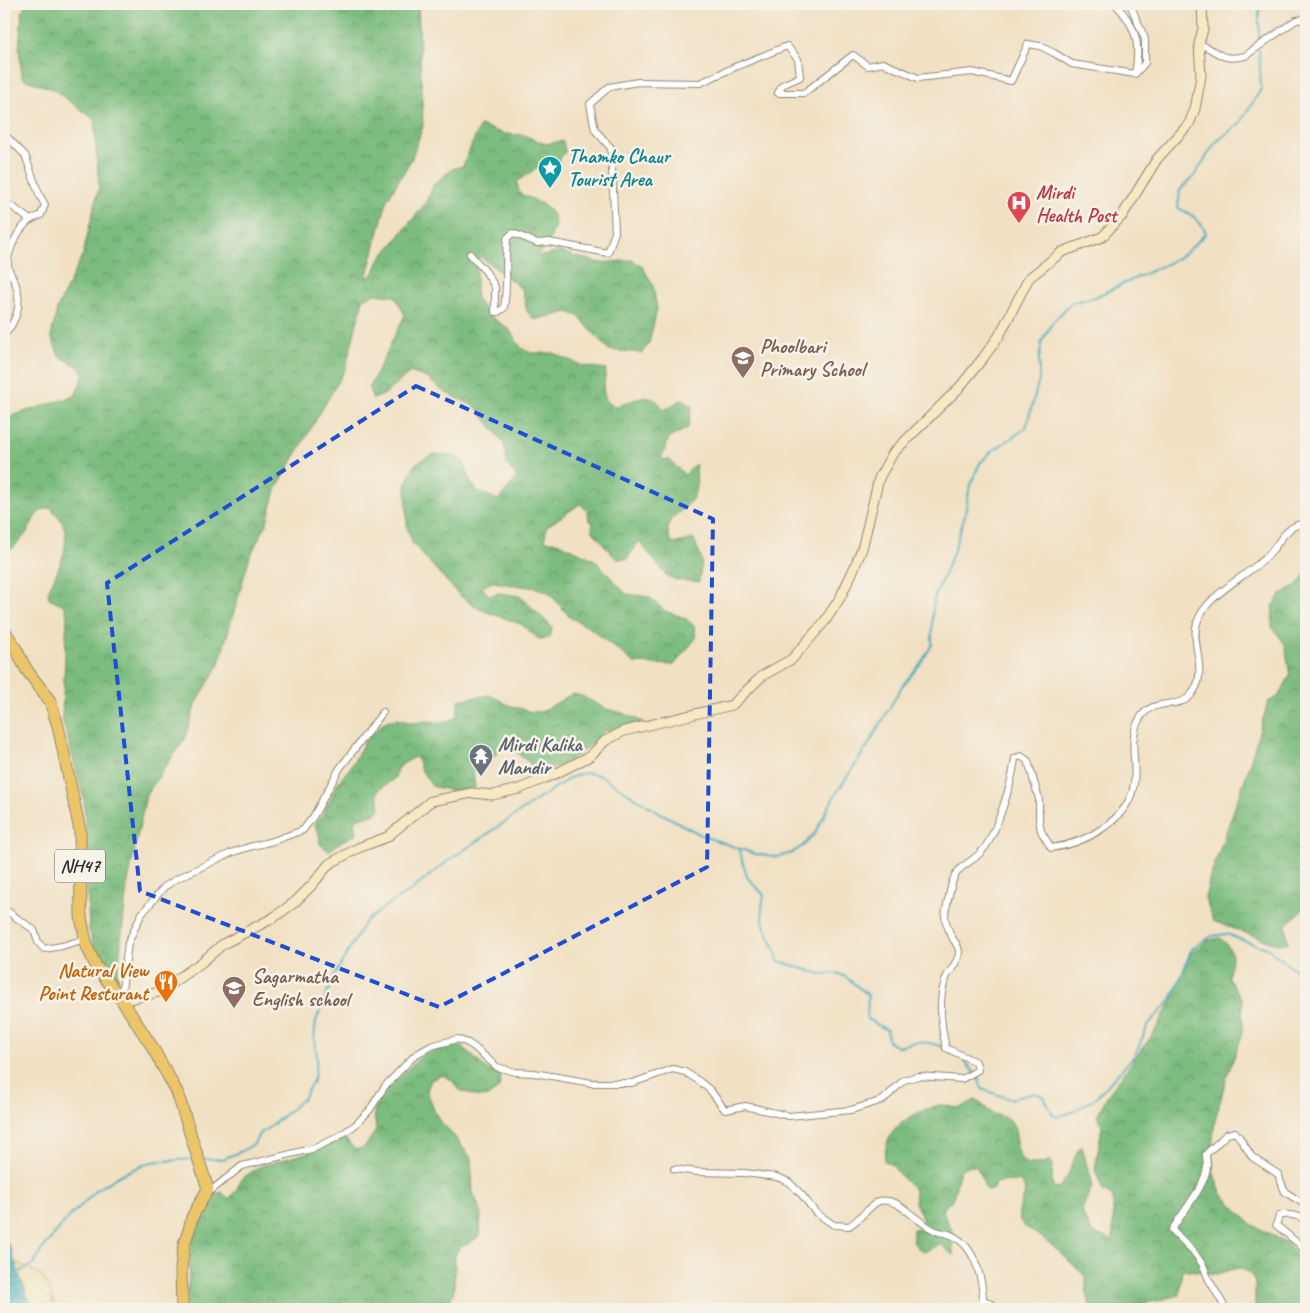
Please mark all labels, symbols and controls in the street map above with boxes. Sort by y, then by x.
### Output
place label: Thamko Chaur Tourist Area [568,144,673,192]
place icon: Thamko Chaur Tourist Area [537,155,563,189]
place label: Mirdi Health Post [1036,180,1119,228]
hospital icon: Mirdi Health Post [1006,190,1032,224]
place label: Phoolbari Primary School [760,334,869,382]
school or university icon: Phoolbari Primary School [730,345,756,379]
place label: Mirdi Kalika Mandir [498,732,583,780]
temple icon: Mirdi Kalika Mandir [468,743,494,777]
road number: NH47 [55,849,105,882]
place label: Natural View Point Resturant [39,958,150,1006]
place label: Sagarmatha English school [252,964,353,1012]
restaurant icon: Natural View Point Resturant [153,969,179,1003]
school or university icon: Sagarmatha English school [221,975,247,1009]

